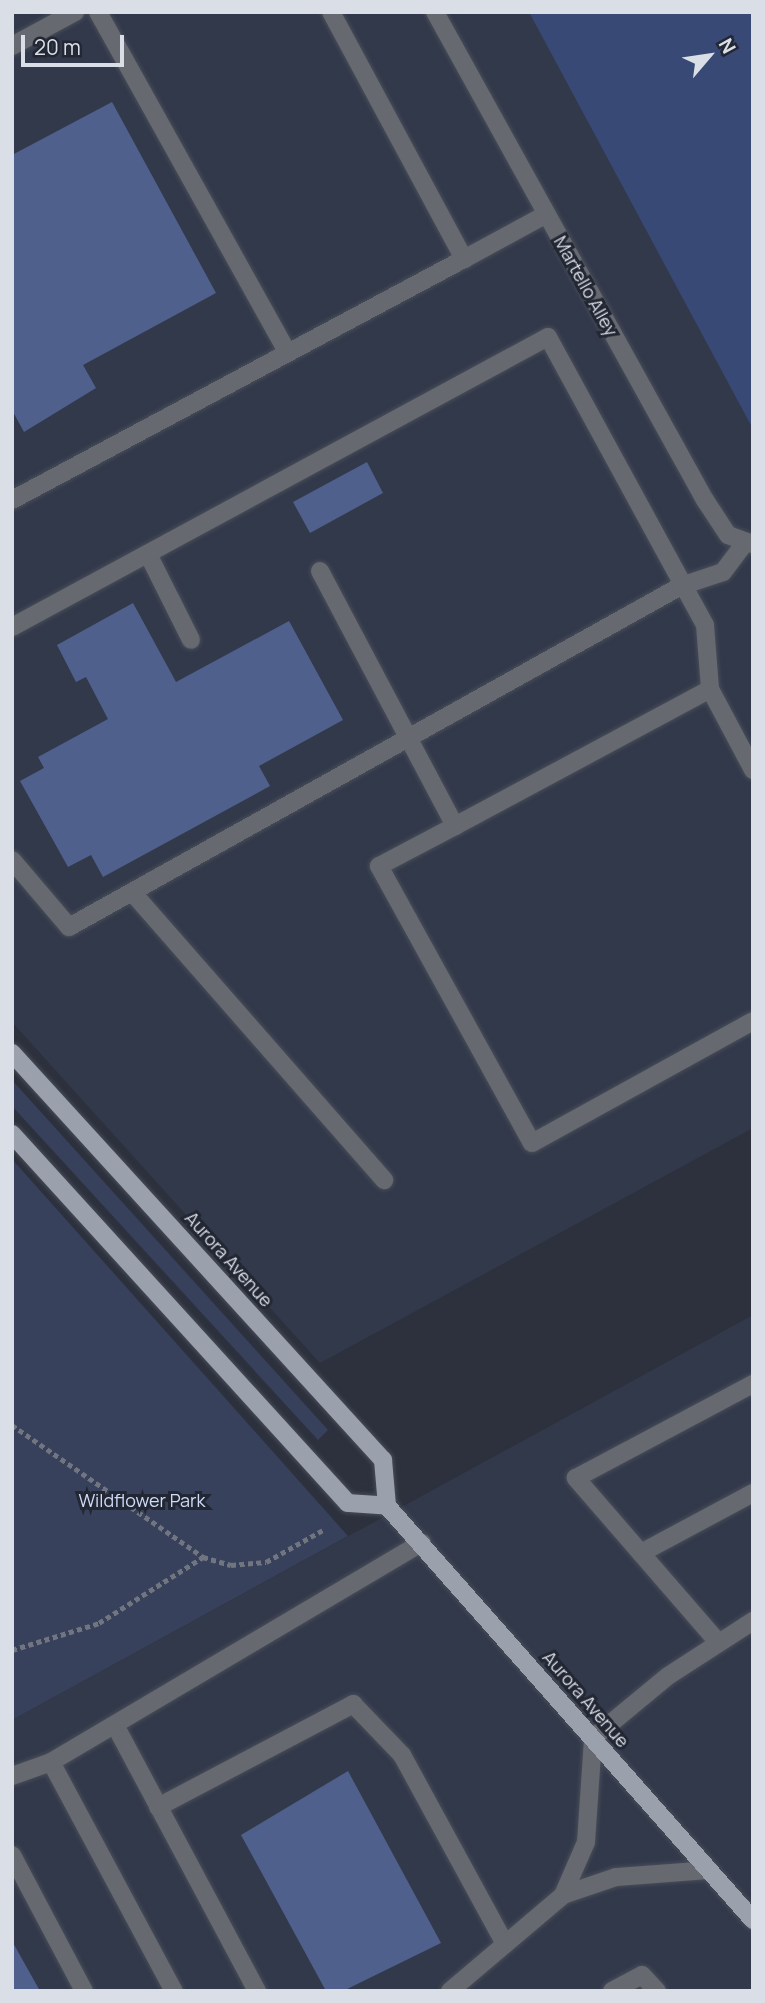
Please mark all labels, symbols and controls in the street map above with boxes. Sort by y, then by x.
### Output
scale bar [24,21,128,65]
north arrow [674,21,744,91]
text: 20 m [34,33,81,61]
text: N [713,34,742,58]
street label: Martello Alley [550,232,622,340]
street label: Aurora Avenue [181,1207,277,1311]
park label: Wildflower Park [78,1489,206,1511]
street label: Aurora Avenue [538,1646,634,1752]

